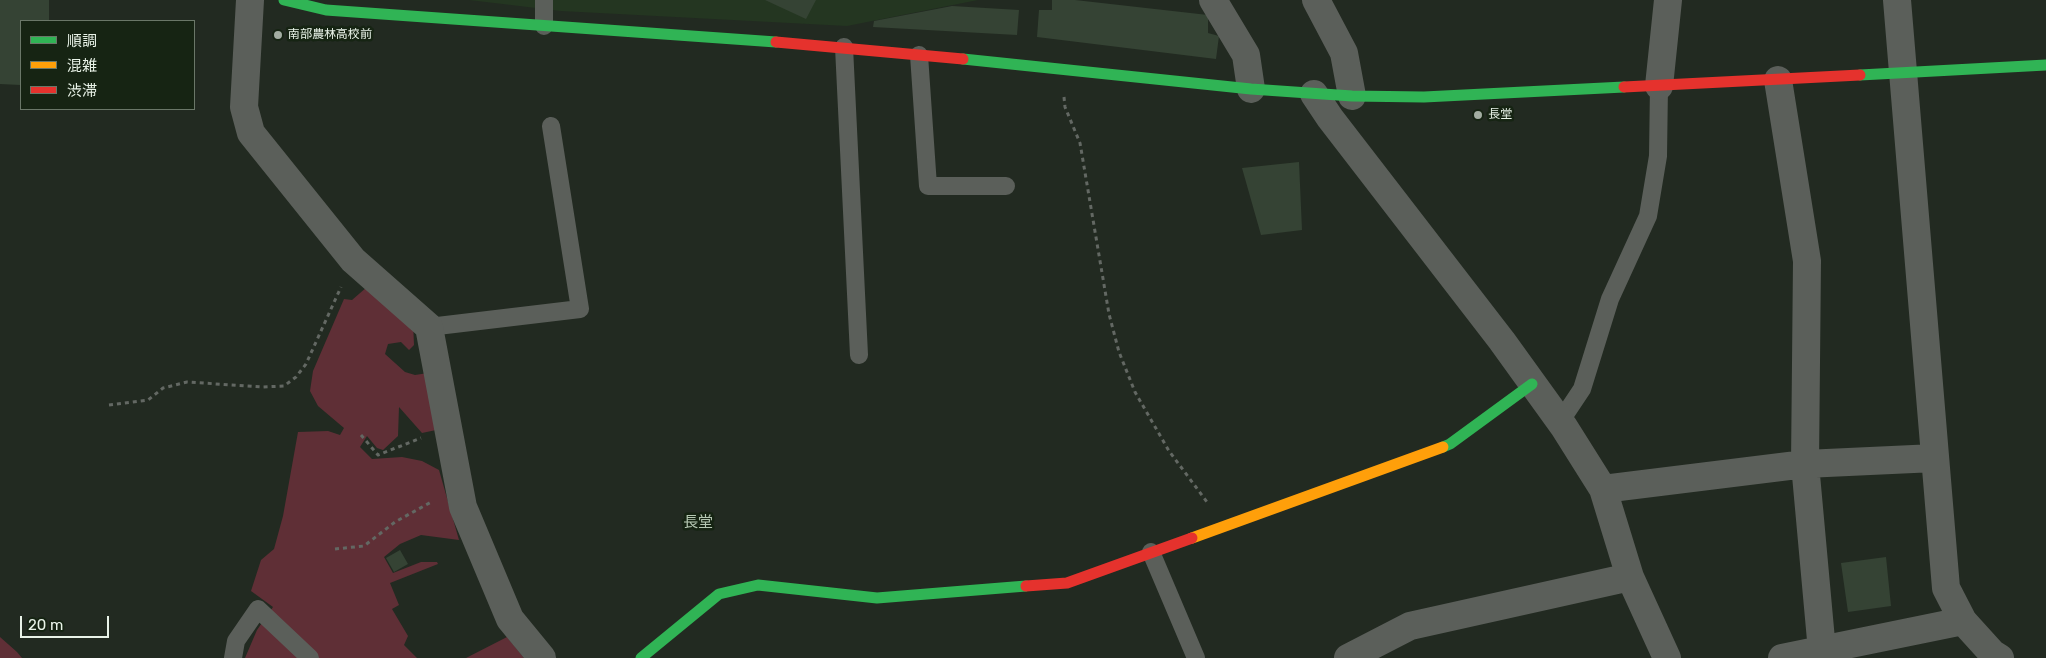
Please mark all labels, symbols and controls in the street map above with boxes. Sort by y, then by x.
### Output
legend [20,20,195,110]
place label: 南部農林高校前 [288,28,372,42]
marker: 南部農林高校前 [272,29,284,41]
text: 順調 [67,32,97,50]
text: 混雑 [67,57,97,75]
text: 渋滞 [67,82,97,100]
place label: 長堂 [1488,108,1512,122]
marker: 長堂 [1472,109,1484,121]
district label: 長堂 [683,514,713,532]
scale bar [22,606,111,638]
text: 20 m [28,616,63,634]

